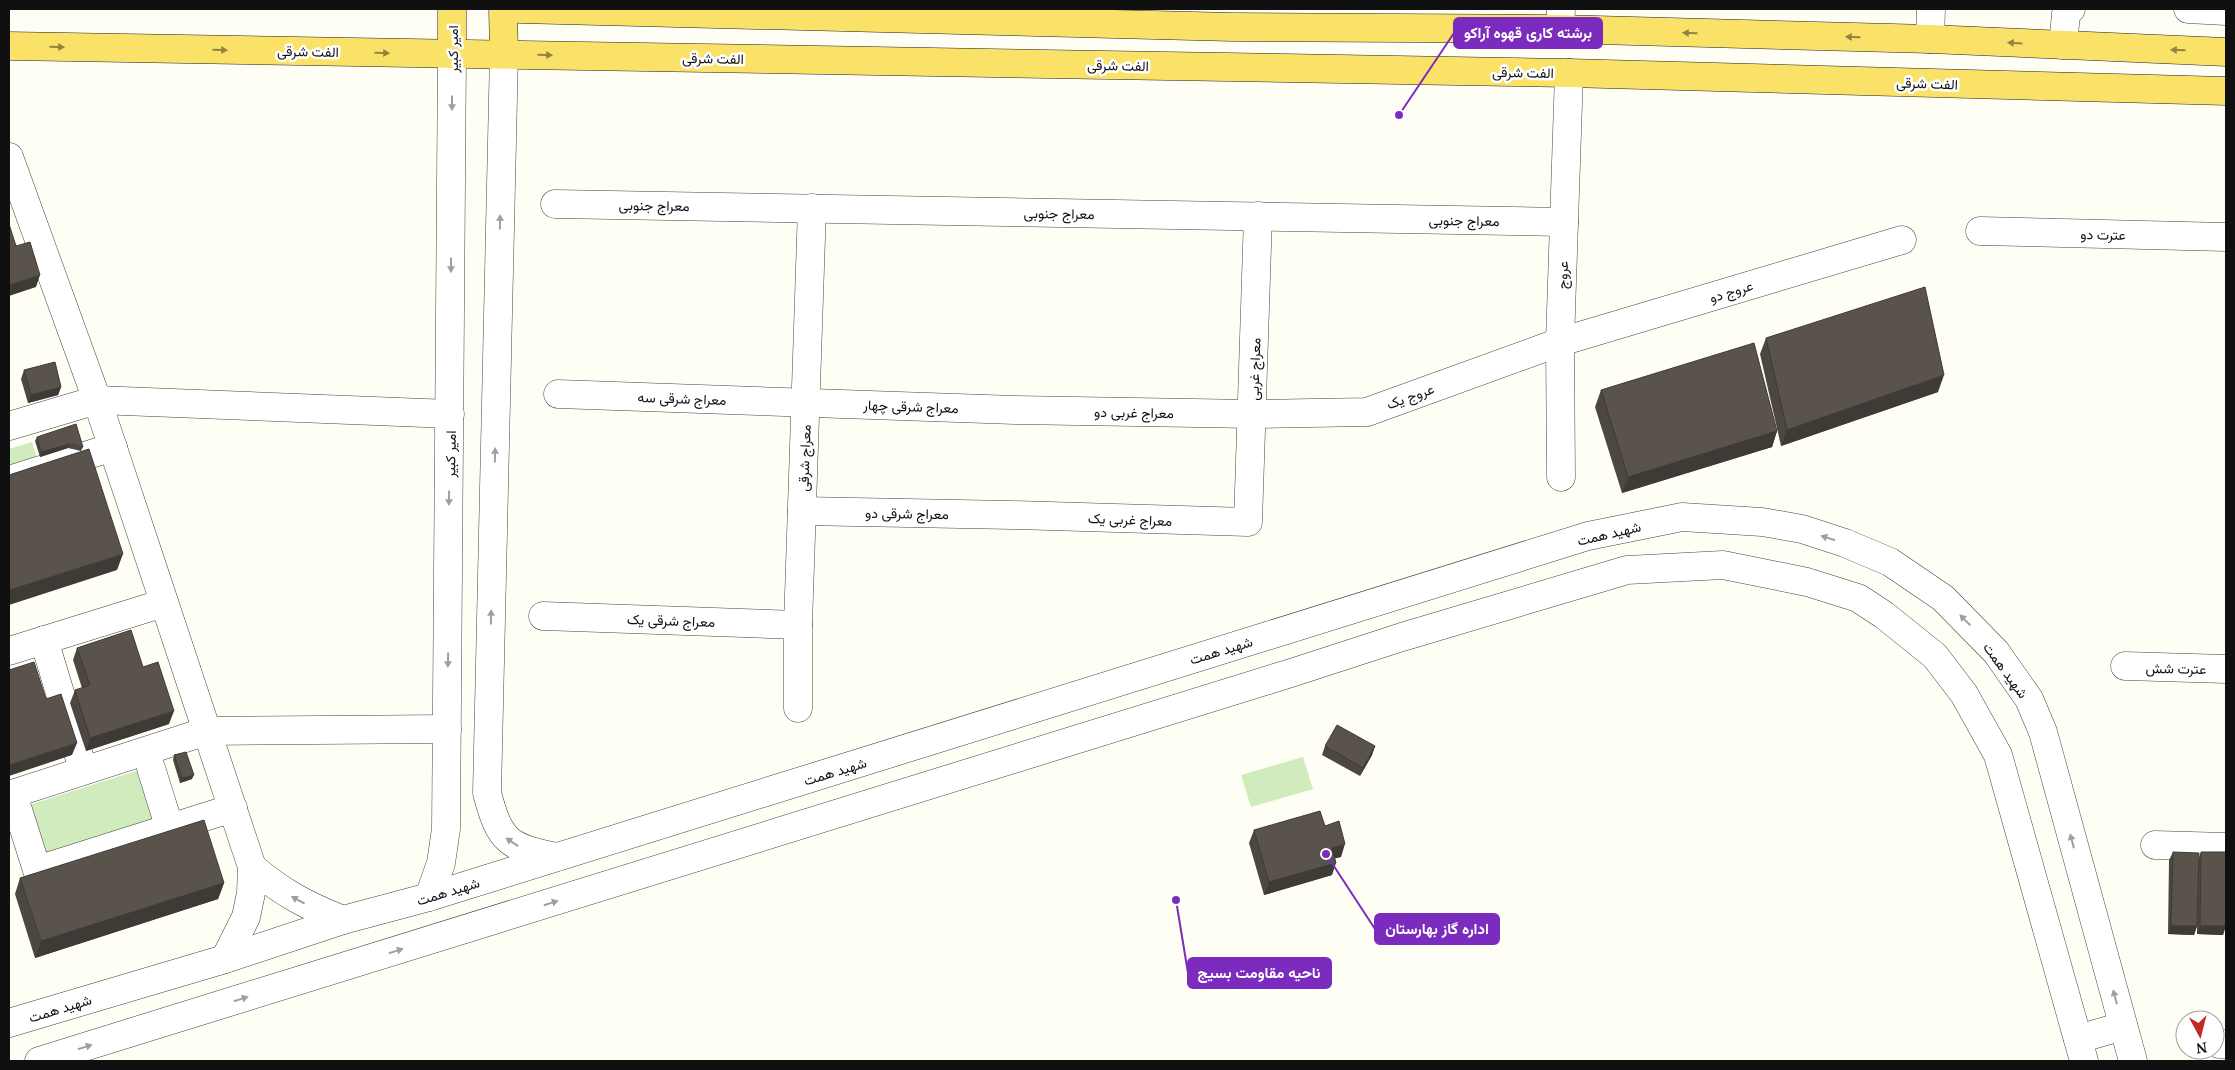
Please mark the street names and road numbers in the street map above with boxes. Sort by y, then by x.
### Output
street label: امیر کبیر [443,25,462,74]
street label: الفت شرقی [277,41,339,61]
street label: الفت شرقی [682,48,744,68]
street label: الفت شرقی [1087,55,1149,75]
street label: الفت شرقی [1492,62,1554,82]
street label: الفت شرقی [1896,72,1958,94]
street label: معراج جنوبی [618,195,690,217]
street label: معراج جنوبی [1023,203,1095,225]
street label: معراج جنوبی [1428,210,1500,232]
street label: عترت دو [2080,224,2126,244]
street label: عروج [1552,261,1574,289]
street label: عروج دو [1707,275,1756,309]
street label: معراج غربی [1243,337,1267,401]
street label: عروج یک [1384,379,1437,415]
street label: معراج شرقی سه [637,387,727,411]
street label: معراج شرقی چهار [862,395,959,419]
street label: معراج غربی دو [1094,402,1174,424]
street label: معراج شرقی [793,424,817,492]
street label: امیر کبیر [440,430,460,479]
street label: معراج شرقی دو [865,503,949,525]
street label: معراج غربی یک [1087,508,1172,532]
street label: شهید همت [1575,516,1643,550]
street label: معراج شرقی یک [626,609,715,633]
street label: شهید همت [1187,631,1255,669]
street label: شهید همت [1979,638,2033,702]
street label: عترت شش [2145,658,2207,678]
street label: شهید همت [801,752,869,790]
street label: شهید همت [414,872,482,910]
street label: شهید همت [26,989,94,1027]

